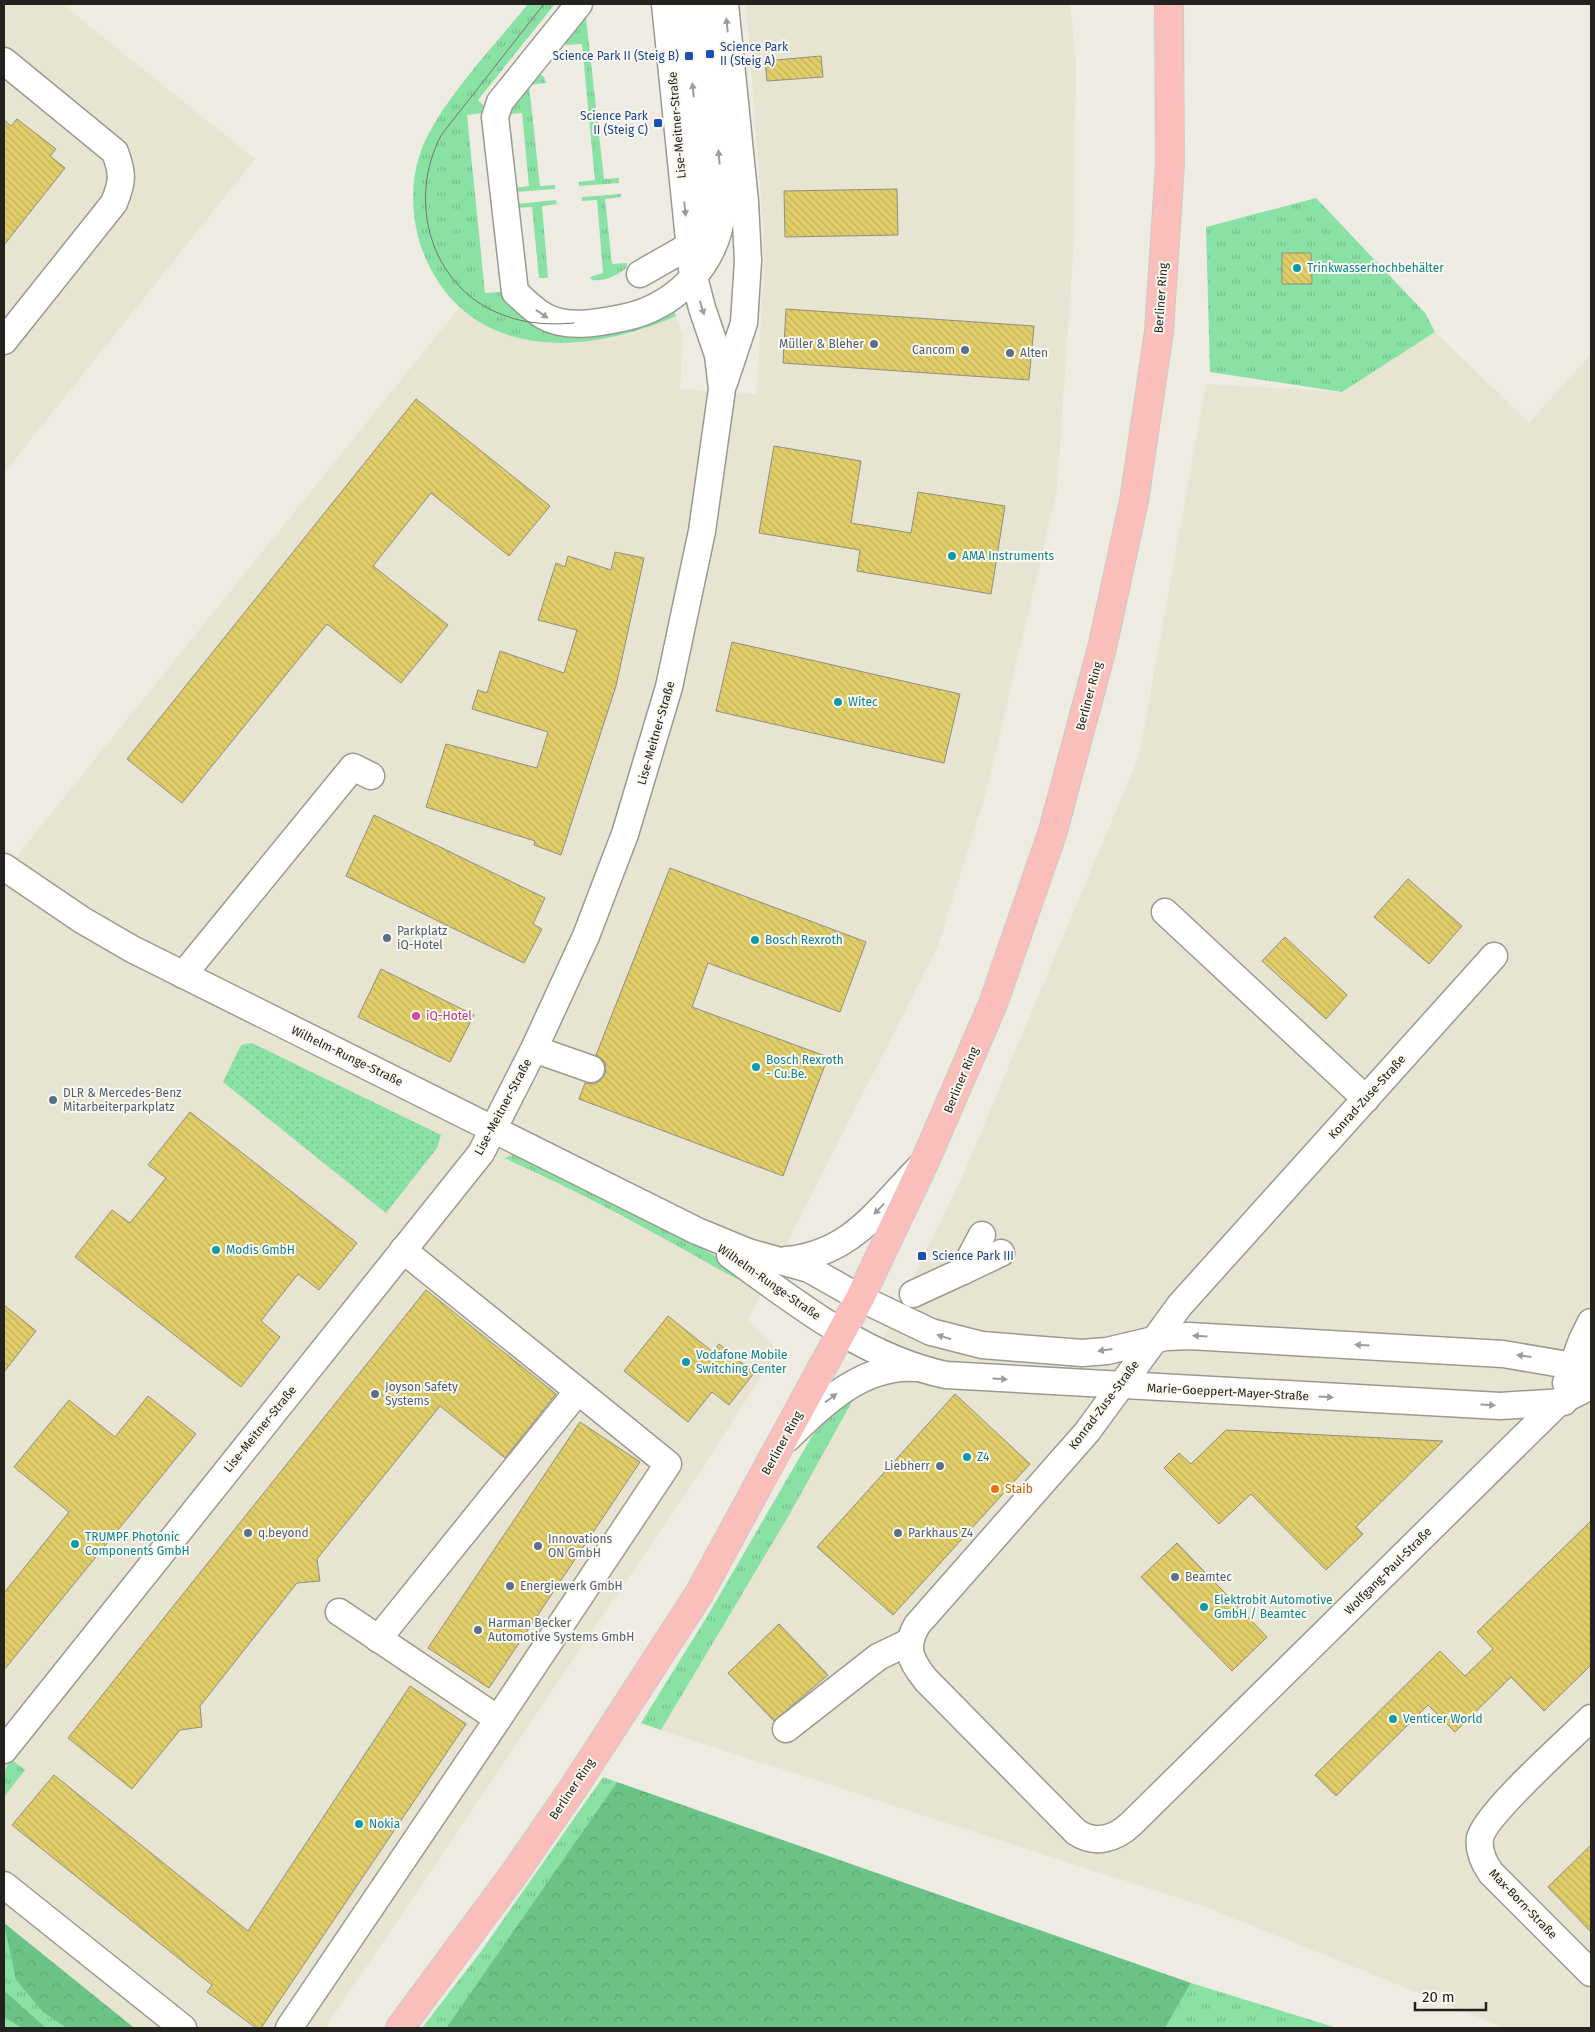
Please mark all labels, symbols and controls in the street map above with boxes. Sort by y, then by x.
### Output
one-way arrow [723,17,731,33]
place label: Science Park II (Steig A) [720,40,789,68]
marker: Science Park II (Steig A) [704,48,716,60]
place label: Science Park II (Steig B) [552,49,679,63]
marker: Science Park II (Steig B) [683,50,695,62]
street label: Lise-Meitner-Straße [665,71,689,179]
one-way arrow [689,82,697,98]
place label: Science Park II (Steig C) [580,109,649,137]
marker: Science Park II (Steig C) [652,117,664,129]
one-way arrow [715,149,723,165]
one-way arrow [681,201,689,217]
place label: Trinkwasserhochbehälter [1307,261,1444,275]
street label: Berliner Ring [1152,262,1171,334]
marker: Trinkwasserhochbehälter [1291,262,1303,274]
one-way arrow [698,301,706,316]
one-way arrow [535,309,548,319]
place label: Müller & Bleher [779,337,864,351]
marker: Müller & Bleher [868,338,880,350]
place label: Cancom [912,343,955,357]
marker: Cancom [959,344,971,356]
place label: Alten [1020,346,1048,360]
marker: Alten [1004,347,1016,359]
place label: AMA Instruments [962,549,1055,563]
marker: AMA Instruments [946,550,958,562]
street label: Berliner Ring [1073,659,1105,732]
street label: Lise-Meitner-Straße [634,679,678,787]
place label: Witec [848,695,878,709]
marker: Witec [832,696,844,708]
place label: Parkplatz iQ-Hotel [397,924,447,952]
marker: Parkplatz iQ-Hotel [381,932,393,944]
place label: Bosch Rexroth [765,933,843,947]
marker: Bosch Rexroth [749,934,761,946]
place label: iQ-Hotel [426,1009,472,1023]
marker: iQ-Hotel [410,1010,422,1022]
street label: Wilhelm-Runge-Straße [289,1023,405,1089]
street label: Berliner Ring [941,1044,982,1115]
street label: Konrad-Zuse-Straße [1326,1052,1408,1142]
place label: Bosch Rexroth - Cu.Be. [766,1053,844,1081]
street label: Lise-Meitner-Straße [472,1056,534,1158]
marker: Bosch Rexroth - Cu.Be. [750,1061,762,1073]
place label: DLR & Mercedes-Benz Mitarbeiterparkplatz [63,1086,181,1114]
marker: DLR & Mercedes-Benz Mitarbeiterparkplatz [47,1094,59,1106]
one-way arrow [873,1203,885,1215]
street label: Wilhelm-Runge-Straße [715,1241,823,1323]
place label: Modis GmbH [226,1243,295,1257]
marker: Modis GmbH [210,1244,222,1256]
place label: Science Park III [932,1249,1014,1263]
marker: Science Park III [916,1250,928,1262]
one-way arrow [937,1332,952,1340]
one-way arrow [1192,1332,1208,1340]
one-way arrow [1354,1341,1370,1349]
one-way arrow [1097,1347,1113,1355]
place label: Vodafone Mobile Switching Center [696,1348,788,1376]
one-way arrow [1516,1352,1532,1360]
marker: Vodafone Mobile Switching Center [680,1356,692,1368]
street label: Konrad-Zuse-Straße [1066,1358,1142,1452]
one-way arrow [992,1376,1008,1384]
place label: Joyson Safety Systems [385,1380,458,1408]
street label: Marie-Goeppert-Mayer-Straße [1147,1381,1309,1403]
street label: Lise-Meitner-Straße [221,1383,299,1475]
marker: Joyson Safety Systems [369,1388,381,1400]
one-way arrow [824,1393,837,1404]
one-way arrow [1318,1393,1334,1401]
one-way arrow [1480,1402,1496,1410]
street label: Berliner Ring [759,1408,806,1477]
place label: Z4 [977,1450,990,1464]
marker: Z4 [961,1451,973,1463]
place label: Liebherr [884,1459,930,1473]
marker: Liebherr [934,1460,946,1472]
place label: Staib [1005,1482,1033,1496]
marker: Staib [989,1483,1001,1495]
street label: Wolfgang-Paul-Straße [1341,1524,1435,1618]
place label: q.beyond [258,1526,309,1540]
place label: Parkhaus Z4 [908,1526,974,1540]
marker: q.beyond [242,1527,254,1539]
marker: Parkhaus Z4 [892,1527,904,1539]
place label: TRUMPF Photonic Components GmbH [85,1530,190,1558]
place label: Innovations ON GmbH [548,1532,613,1560]
marker: TRUMPF Photonic Components GmbH [69,1538,81,1550]
marker: Innovations ON GmbH [532,1540,544,1552]
place label: Beamtec [1185,1570,1232,1584]
marker: Beamtec [1169,1571,1181,1583]
place label: Energiewerk GmbH [520,1579,623,1593]
marker: Energiewerk GmbH [504,1580,516,1592]
place label: Elektrobit Automotive GmbH / Beamtec [1214,1593,1333,1621]
marker: Elektrobit Automotive GmbH / Beamtec [1198,1601,1210,1613]
place label: Harman Becker Automotive Systems GmbH [488,1616,634,1644]
marker: Harman Becker Automotive Systems GmbH [472,1624,484,1636]
place label: Venticer World [1403,1712,1483,1726]
marker: Venticer World [1387,1713,1399,1725]
street label: Berliner Ring [546,1755,598,1822]
place label: Nokia [369,1817,400,1831]
marker: Nokia [353,1818,365,1830]
street label: Max-Born-Straße [1486,1866,1560,1942]
scale bar [1415,1980,1486,2012]
text: 20 m [1422,1988,1455,2006]

